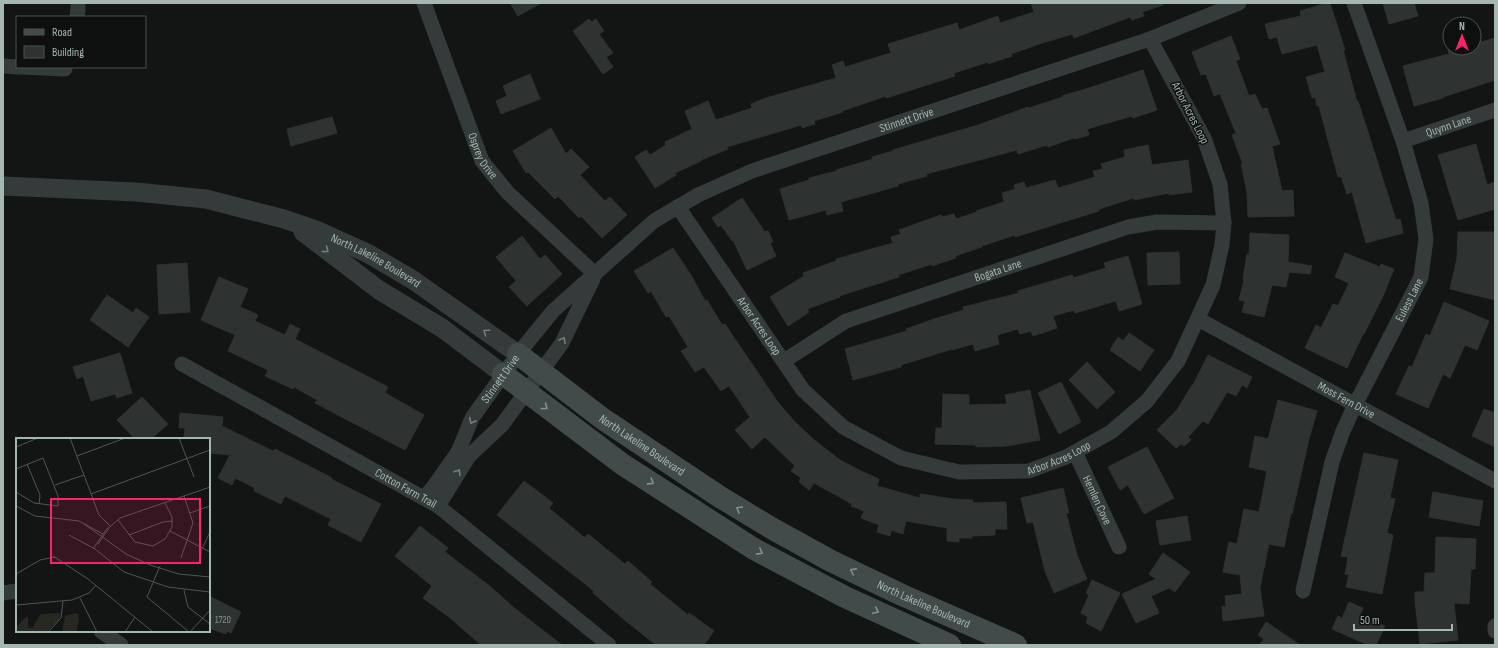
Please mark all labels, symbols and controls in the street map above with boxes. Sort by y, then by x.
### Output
legend [16,16,146,68]
north arrow [1442,16,1482,56]
text: N [1459,20,1465,33]
text: Road [52,25,72,40]
text: Building [52,45,84,60]
street label: Arbor Acres Loop [1168,79,1212,147]
street label: Stinnett Drive [877,104,936,136]
street label: Quynn Lane [1424,111,1473,140]
street label: Osprey Drive [465,131,501,182]
street label: North Lakeline Boulevard [328,230,424,291]
one-way arrow [322,245,329,252]
street label: Bogata Lane [972,255,1024,285]
street label: Euless Lane [1392,276,1427,324]
street label: Arbor Acres Loop [733,293,785,358]
one-way arrow [483,329,490,337]
one-way arrow [559,337,566,344]
street label: Stinnett Drive [478,351,523,406]
street label: Moss Fern Drive [1315,378,1378,422]
one-way arrow [541,402,548,409]
street label: North Lakeline Boulevard [596,411,688,479]
one-way arrow [469,417,477,424]
street label: Arbor Acres Loop [1024,437,1093,479]
inset map [16,438,210,632]
street label: Cotton Farm Trail [372,465,439,511]
one-way arrow [454,470,461,477]
street label: Hemlen Cove [1079,473,1115,527]
one-way arrow [647,478,654,485]
one-way arrow [736,506,743,513]
one-way arrow [756,548,764,555]
one-way arrow [850,568,858,576]
street label: North Lakeline Boulevard [875,577,972,631]
one-way arrow [872,606,880,614]
scale bar [1354,606,1452,632]
text: 50 m [1360,613,1380,628]
house number: 1720 [215,614,231,626]

